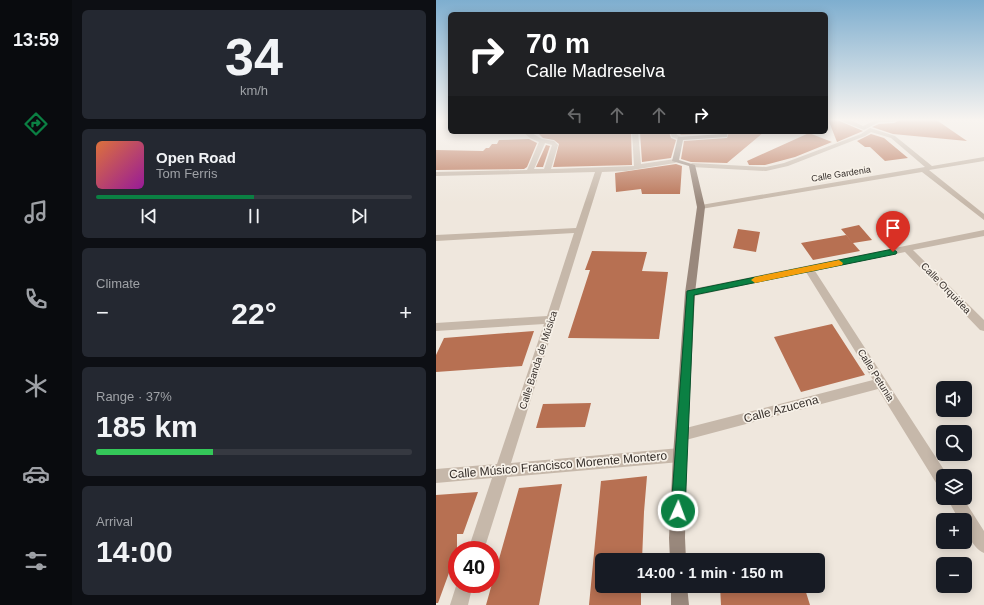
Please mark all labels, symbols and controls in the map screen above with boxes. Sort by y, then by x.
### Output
text: 34 [225,28,283,86]
icon: right [460,28,512,80]
text: 70 m [526,28,590,59]
text: 13:59 [13,30,59,50]
text: Calle Madreselva [526,61,665,81]
text: km/h [240,83,268,98]
icon: left [564,104,586,126]
icon: ahead [606,104,628,126]
icon: ahead [648,104,670,126]
icon: right [690,104,712,126]
icon: directions [22,110,50,138]
text: Open Road [156,149,236,166]
street label: Calle Gardenia [811,164,871,184]
text: Tom Ferris [156,166,217,181]
icon: music [22,198,50,226]
icon: previous [138,205,160,227]
icon: pause [243,205,265,227]
icon: next [348,205,370,227]
pin [876,211,910,252]
icon: arrive [882,217,904,239]
street label: Calle Orquidea [919,260,973,316]
text: Climate [96,276,140,291]
icon: phone [22,285,50,313]
text: 22° [231,297,277,330]
text: − [96,300,109,325]
text: + [399,300,412,325]
street label: Calle Banda de Música [517,309,559,411]
street label: Calle Petunia [856,347,897,404]
icon: climate [22,372,50,400]
map controls [936,381,972,593]
button: sound [936,381,972,417]
text: Range · 37% [96,389,172,404]
street label: Calle Azucena [742,392,820,426]
text: 185 km [96,410,198,443]
button: search [936,425,972,461]
street label: Calle Músico Francisco Morente Montero [448,448,668,482]
icon: car [22,460,50,488]
button: layers [936,469,972,505]
position arrow [657,490,699,532]
button: + [936,513,972,549]
text: Arrival [96,514,133,529]
text: 14:00 [96,535,173,568]
speed limit sign: 40 [448,541,500,593]
icon: filters [22,547,50,575]
button: − [936,557,972,593]
text: 14:00 · 1 min · 150 m [637,564,783,581]

